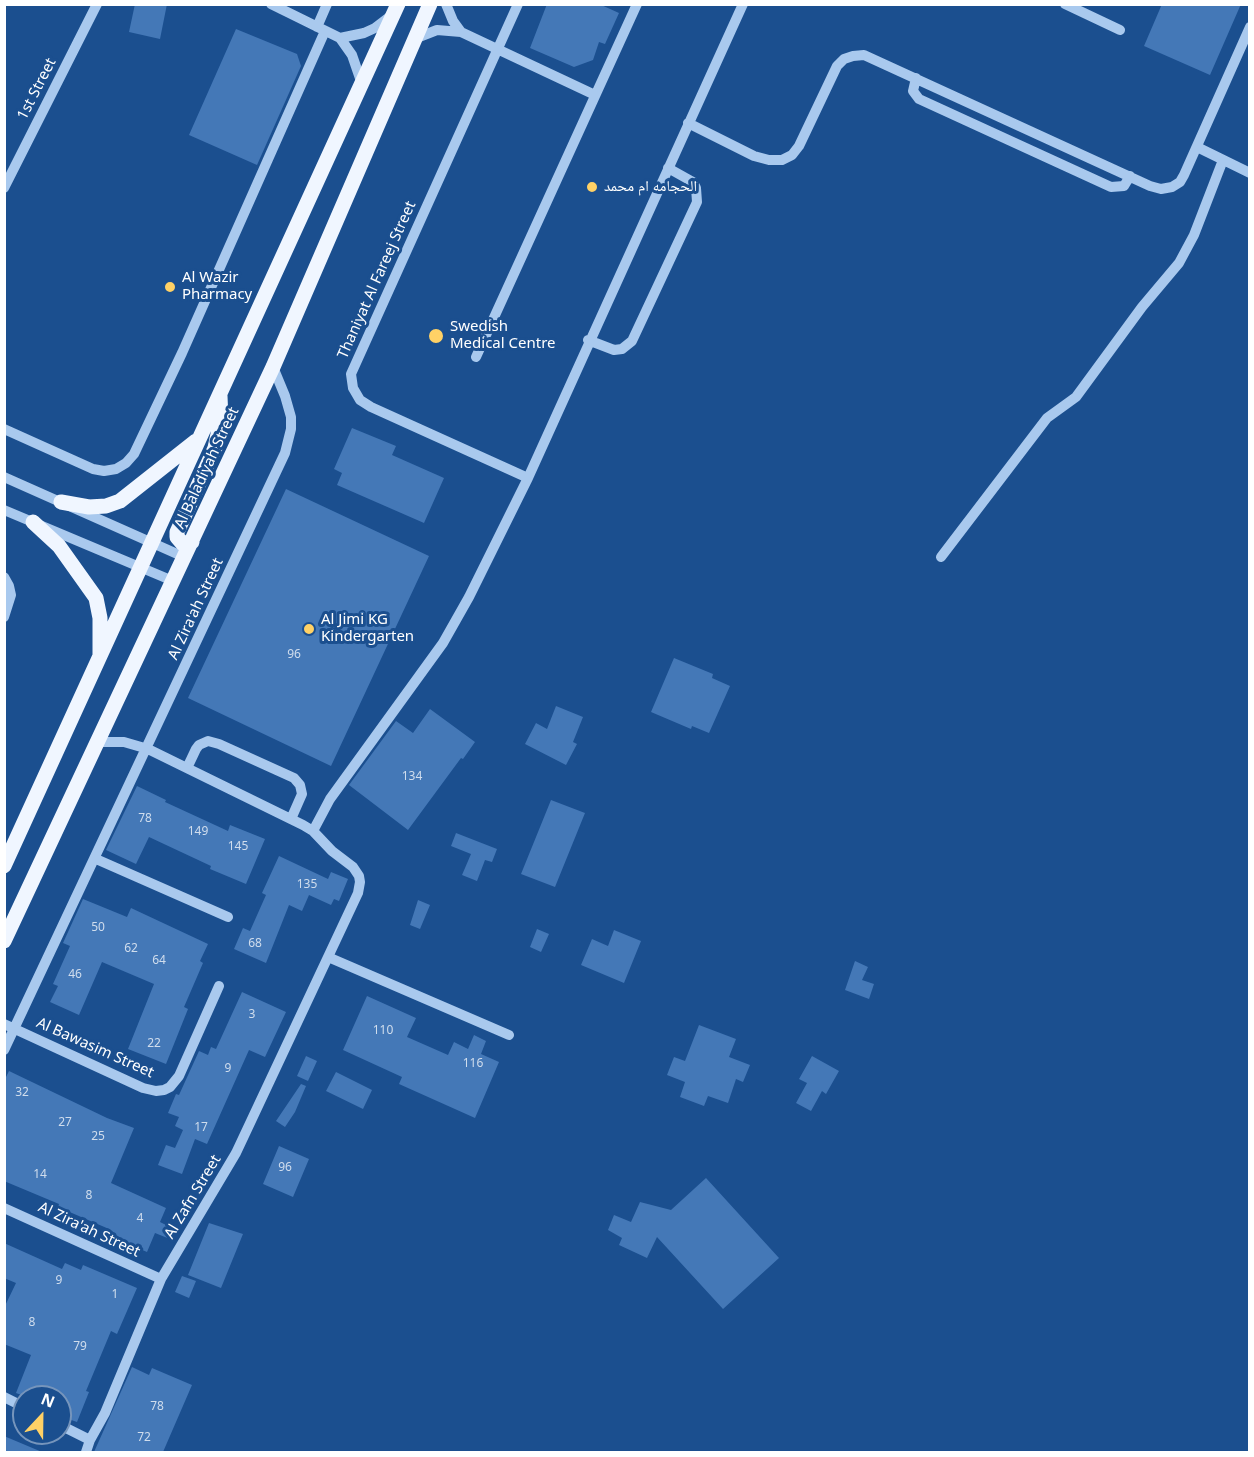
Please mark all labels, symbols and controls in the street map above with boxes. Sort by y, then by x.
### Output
street label: 1st Street [14,55,60,123]
place label: الحجامه ام محمد [604,178,697,196]
marker: الحجامه ام محمد [585,180,599,194]
street label: Thaniyat Al Fareej Street [334,198,420,362]
place label: Al Wazir Pharmacy [182,269,252,304]
marker: Al Wazir Pharmacy [163,280,177,294]
place label: Swedish Medical Centre [450,318,556,353]
marker: Swedish Medical Centre [427,327,445,345]
street label: Al Baladiyah Street [171,404,243,532]
street label: Al Zira'ah Street [165,555,227,663]
place label: Al Jimi KG Kindergarten [321,611,414,646]
marker: Al Jimi KG Kindergarten [302,622,316,636]
house number: 96 [287,648,301,662]
house number: 134 [402,770,422,784]
house number: 78 [138,812,152,826]
house number: 149 [188,825,208,839]
house number: 145 [228,840,248,854]
house number: 135 [297,878,317,892]
house number: 50 [91,921,105,935]
house number: 68 [248,937,262,951]
house number: 62 [124,942,138,956]
house number: 64 [152,954,166,968]
house number: 46 [68,968,82,982]
house number: 3 [249,1008,255,1022]
street label: Al Bawasim Street [34,1014,156,1082]
house number: 110 [373,1024,393,1038]
house number: 22 [147,1037,161,1051]
house number: 116 [463,1057,483,1071]
house number: 9 [225,1062,231,1076]
house number: 32 [15,1086,29,1100]
house number: 27 [58,1116,72,1130]
house number: 17 [194,1121,208,1135]
house number: 25 [91,1130,105,1144]
street label: Al Zafn Street [161,1152,225,1242]
house number: 96 [278,1161,292,1175]
house number: 14 [33,1168,47,1182]
house number: 8 [86,1189,92,1203]
street label: Al Zira'ah Street [35,1199,143,1261]
house number: 4 [137,1212,143,1226]
house number: 9 [56,1274,62,1288]
house number: 1 [112,1288,118,1302]
house number: 8 [29,1316,35,1330]
house number: 79 [73,1340,87,1354]
north arrow [12,1385,72,1445]
text: N [38,1388,58,1413]
house number: 78 [150,1400,164,1414]
house number: 72 [137,1431,151,1445]

